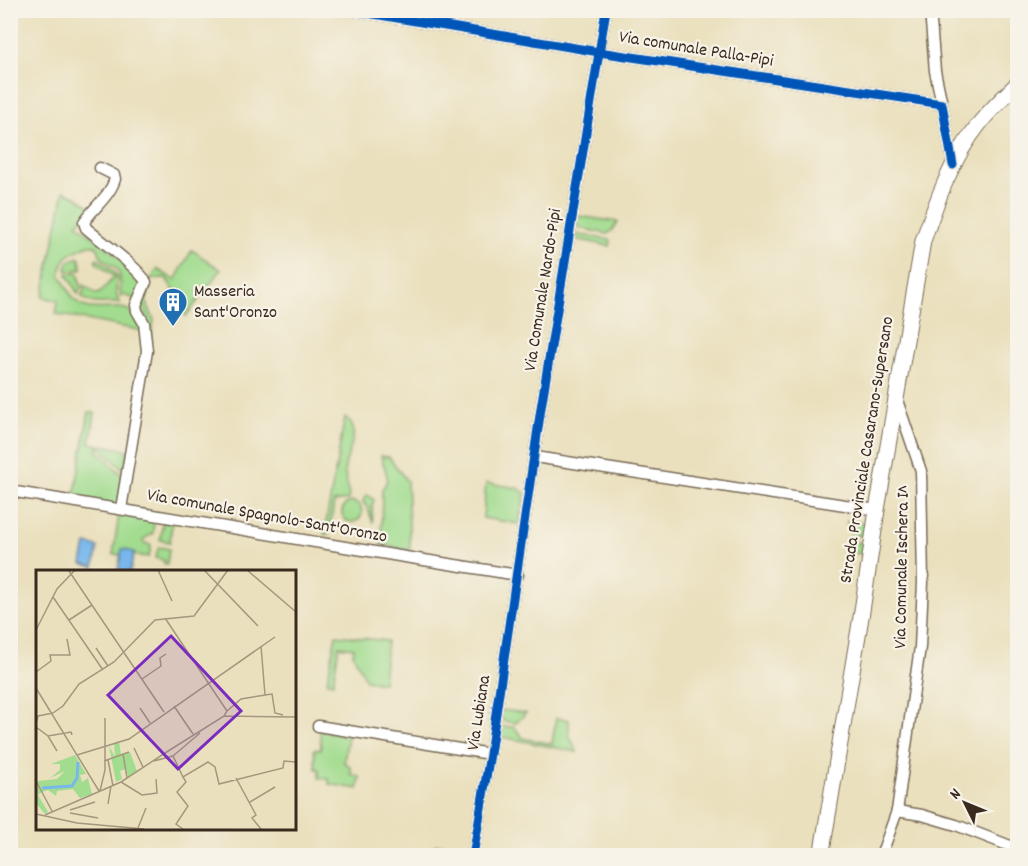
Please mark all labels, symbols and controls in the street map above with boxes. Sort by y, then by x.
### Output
street label: Via comunale Palla-Pipi [617,25,775,75]
street label: Via Comunale Nardo-Pipi [519,207,569,373]
place label: Masseria Sant'Oronzo [194,280,277,326]
building icon: Masseria Sant'Oronzo [157,286,189,328]
street label: Strada Provinciale Casarano-Supersano [835,315,901,585]
street label: Via comunale Spagnolo-Sant'Oronzo [145,484,389,550]
street label: Via Comunale Ischera I^ [889,484,917,649]
inset map [36,570,296,830]
street label: Via Lubiana [462,673,498,752]
north arrow [935,773,995,833]
text: N [945,784,967,805]

